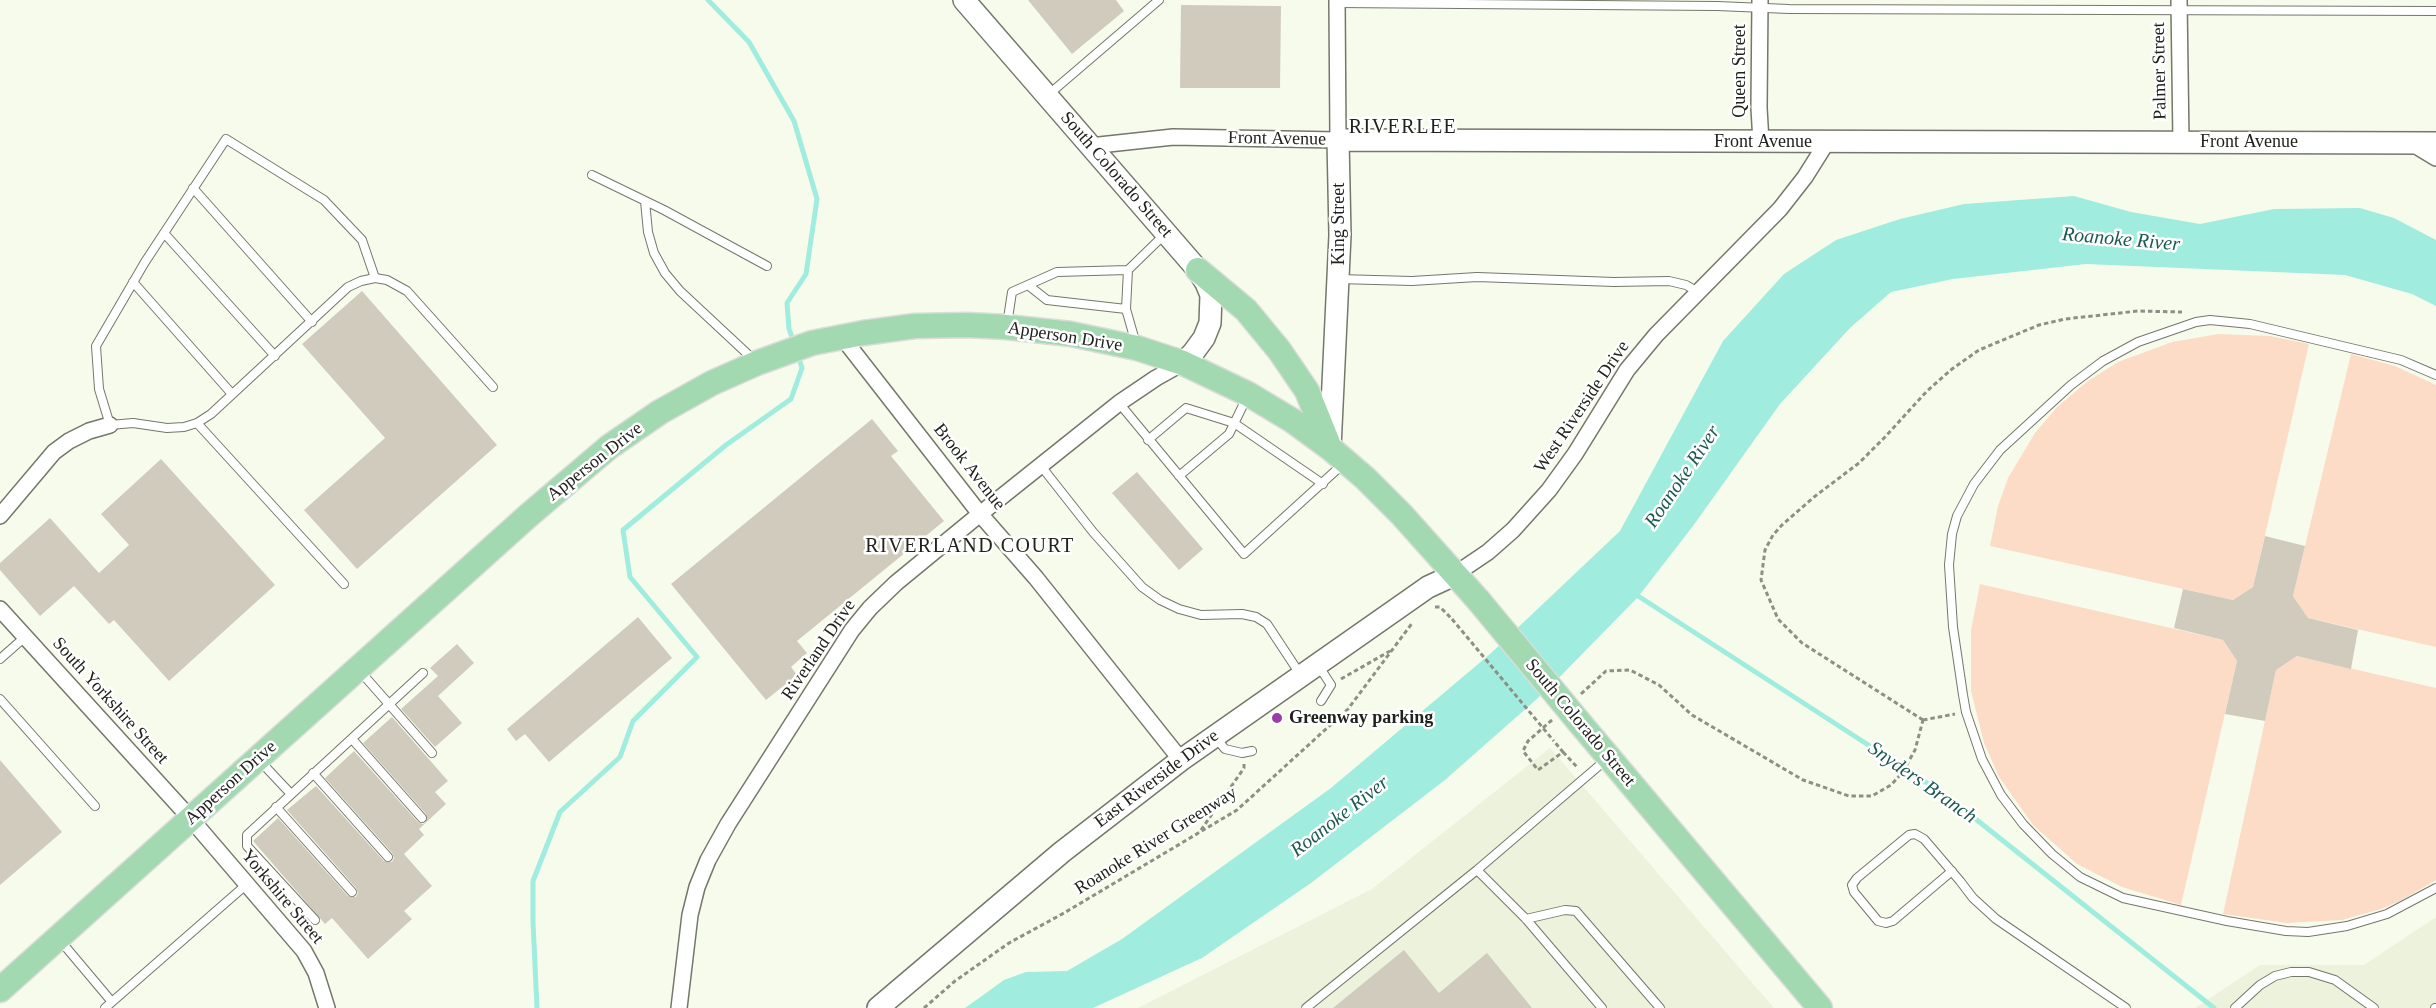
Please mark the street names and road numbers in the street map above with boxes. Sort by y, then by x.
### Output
street label: Palmer Street [2148,22,2172,120]
street label: Queen Street [1729,24,1751,118]
street label: South Colorado Street [1055,108,1177,242]
street label: Front Avenue [1228,127,1326,151]
street label: Front Avenue [1714,131,1812,153]
street label: Front Avenue [2200,131,2298,153]
street label: King Street [1328,183,1350,265]
street label: Apperson Drive [1006,317,1124,357]
street label: West Riverside Drive [1530,337,1634,477]
street label: Apperson Drive [543,418,647,506]
street label: Brook Avenue [928,419,1010,515]
street label: Riverland Drive [777,596,861,704]
street label: South Yorkshire Street [47,633,173,769]
street label: South Colorado Street [1520,655,1640,791]
street label: East Riverside Drive [1091,725,1223,833]
street label: Apperson Drive [181,736,281,830]
street label: Roanoke River Greenway [1071,782,1241,900]
street label: Yorkshire Street [236,845,328,949]

